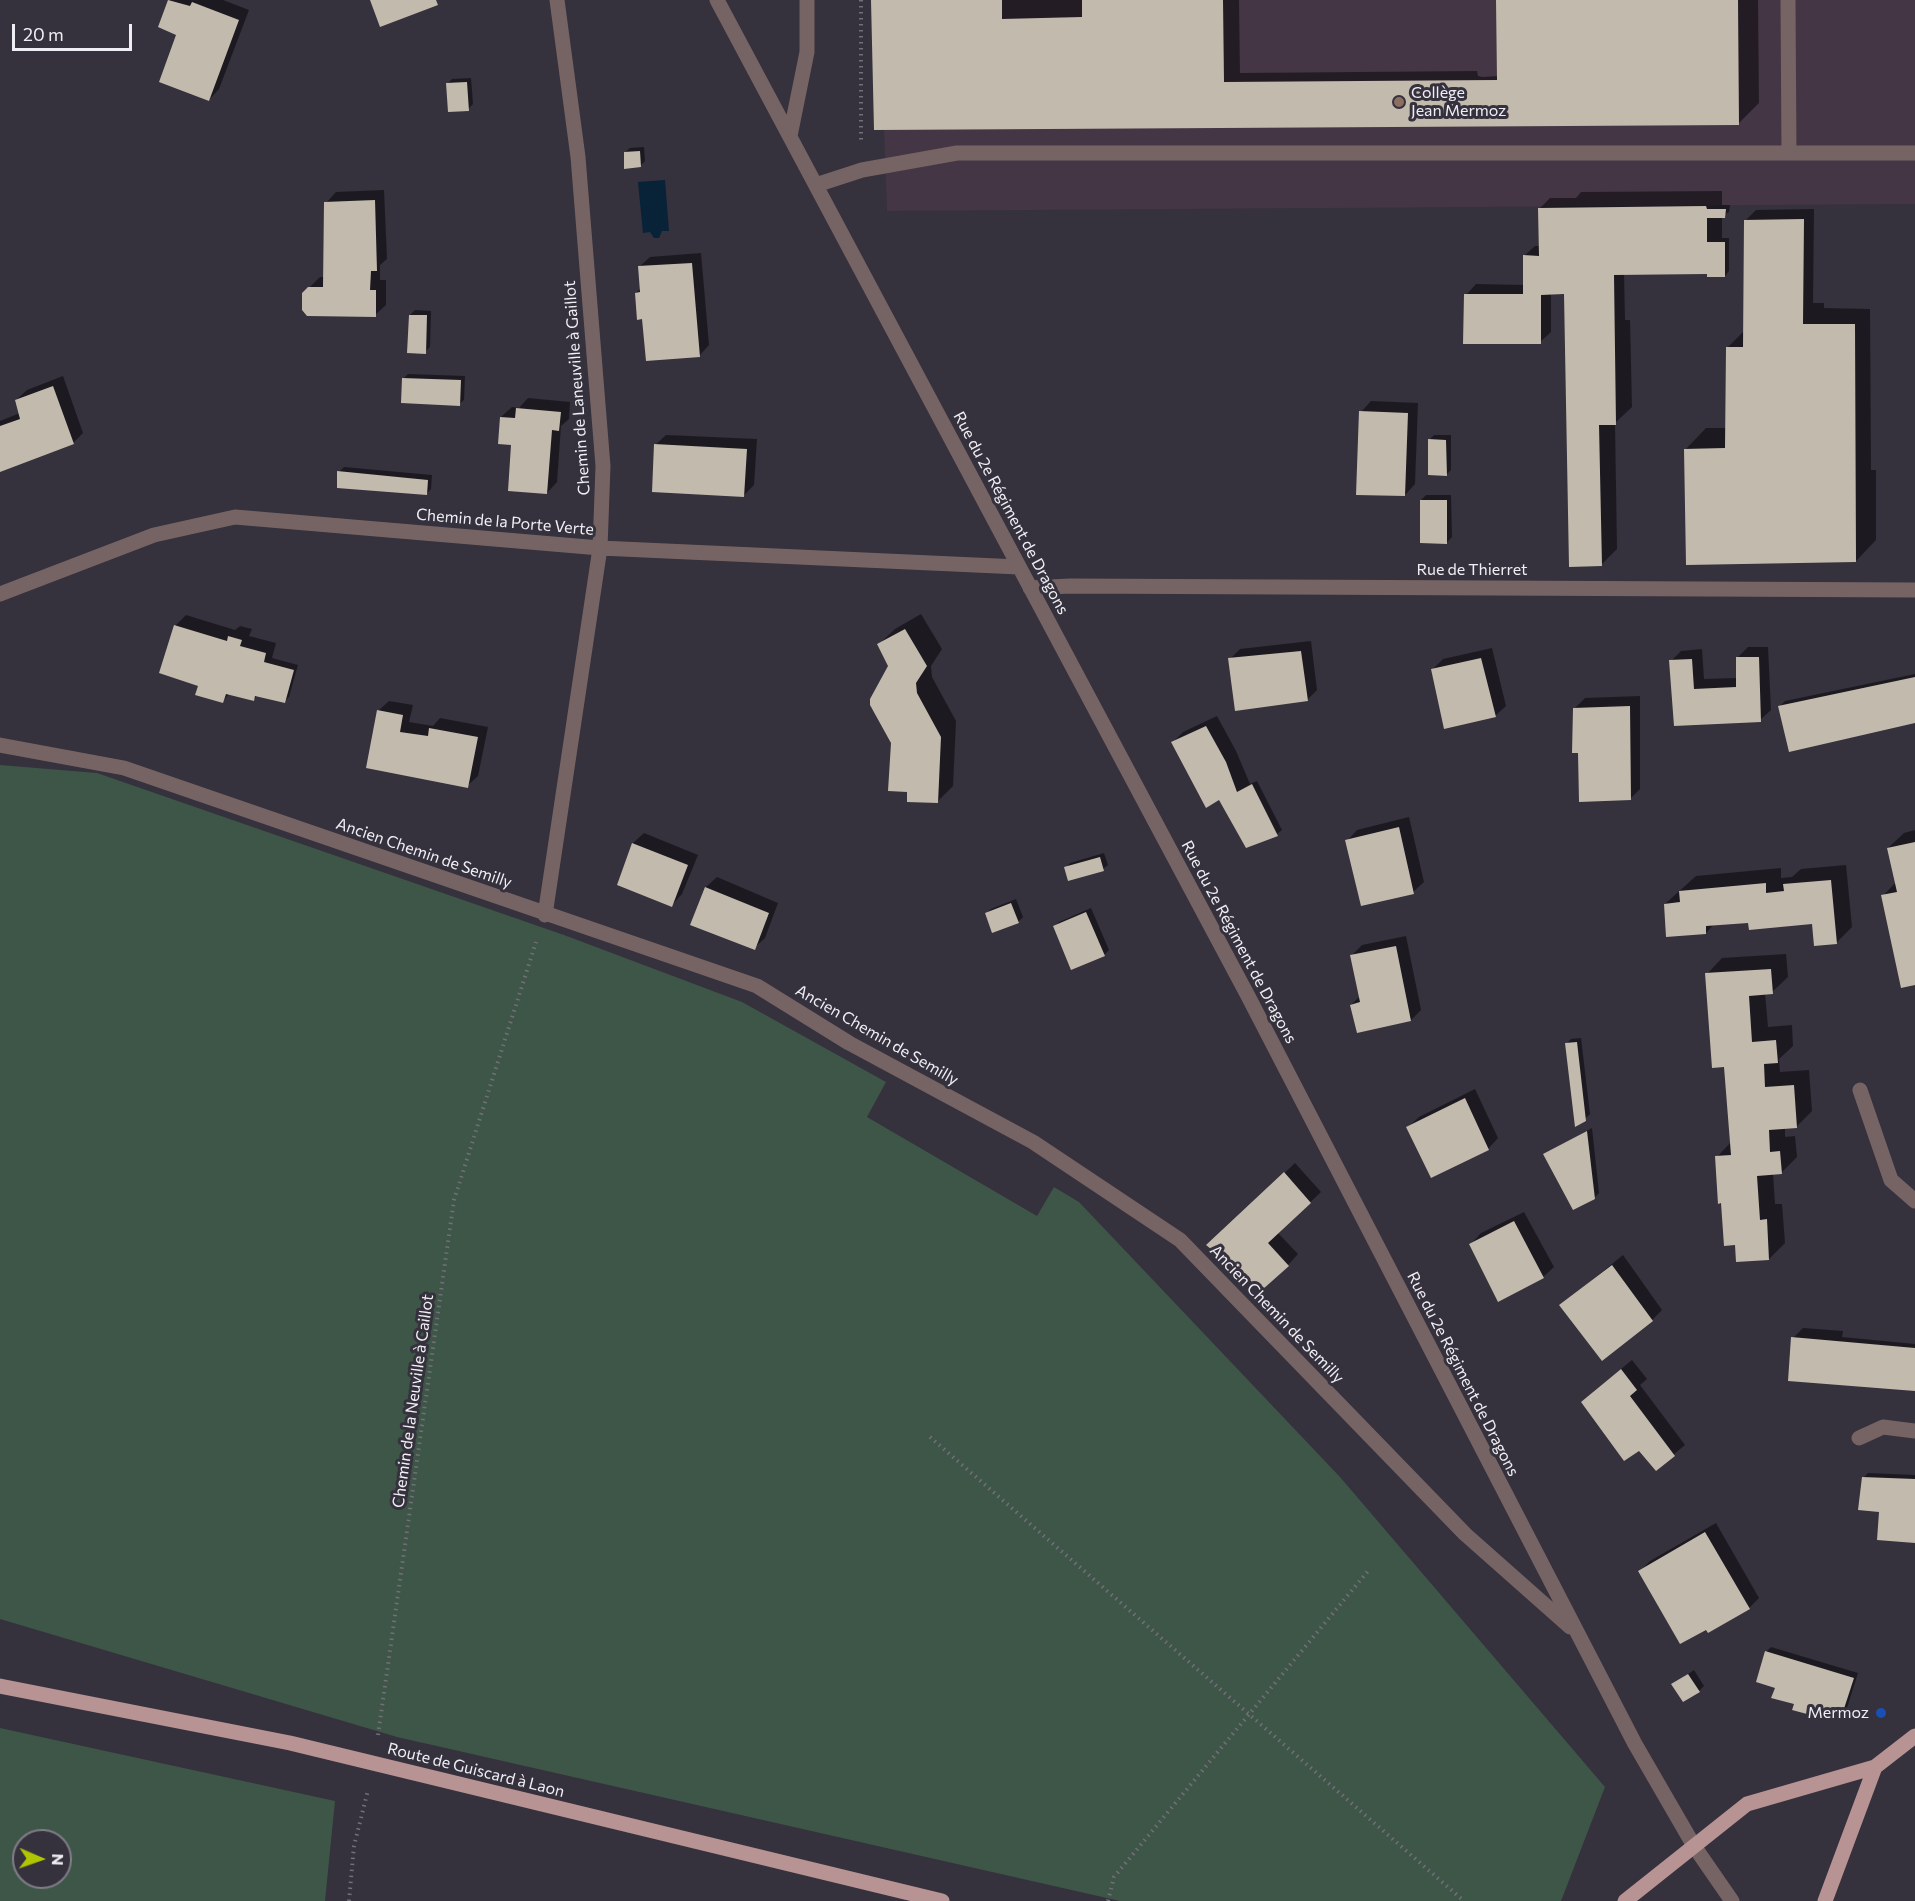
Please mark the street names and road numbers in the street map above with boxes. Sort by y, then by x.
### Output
street label: Chemin de Laneuville à Gaillot [560,280,594,496]
street label: Rue du 2e Régiment de Dragons [949,408,1073,618]
street label: Chemin de la Porte Verte [415,505,595,539]
street label: Rue de Thierret [1416,560,1528,580]
street label: Ancien Chemin de Semilly [333,814,515,892]
street label: Rue du 2e Régiment de Dragons [1177,837,1301,1047]
street label: Ancien Chemin de Semilly [792,980,962,1090]
street label: Ancien Chemin de Semilly [1206,1241,1348,1387]
street label: Rue du 2e Régiment de Dragons [1403,1269,1523,1479]
street label: Chemin de la Neuville à Caillot [389,1293,437,1509]
street label: Route de Guiscard à Laon [385,1739,567,1801]

